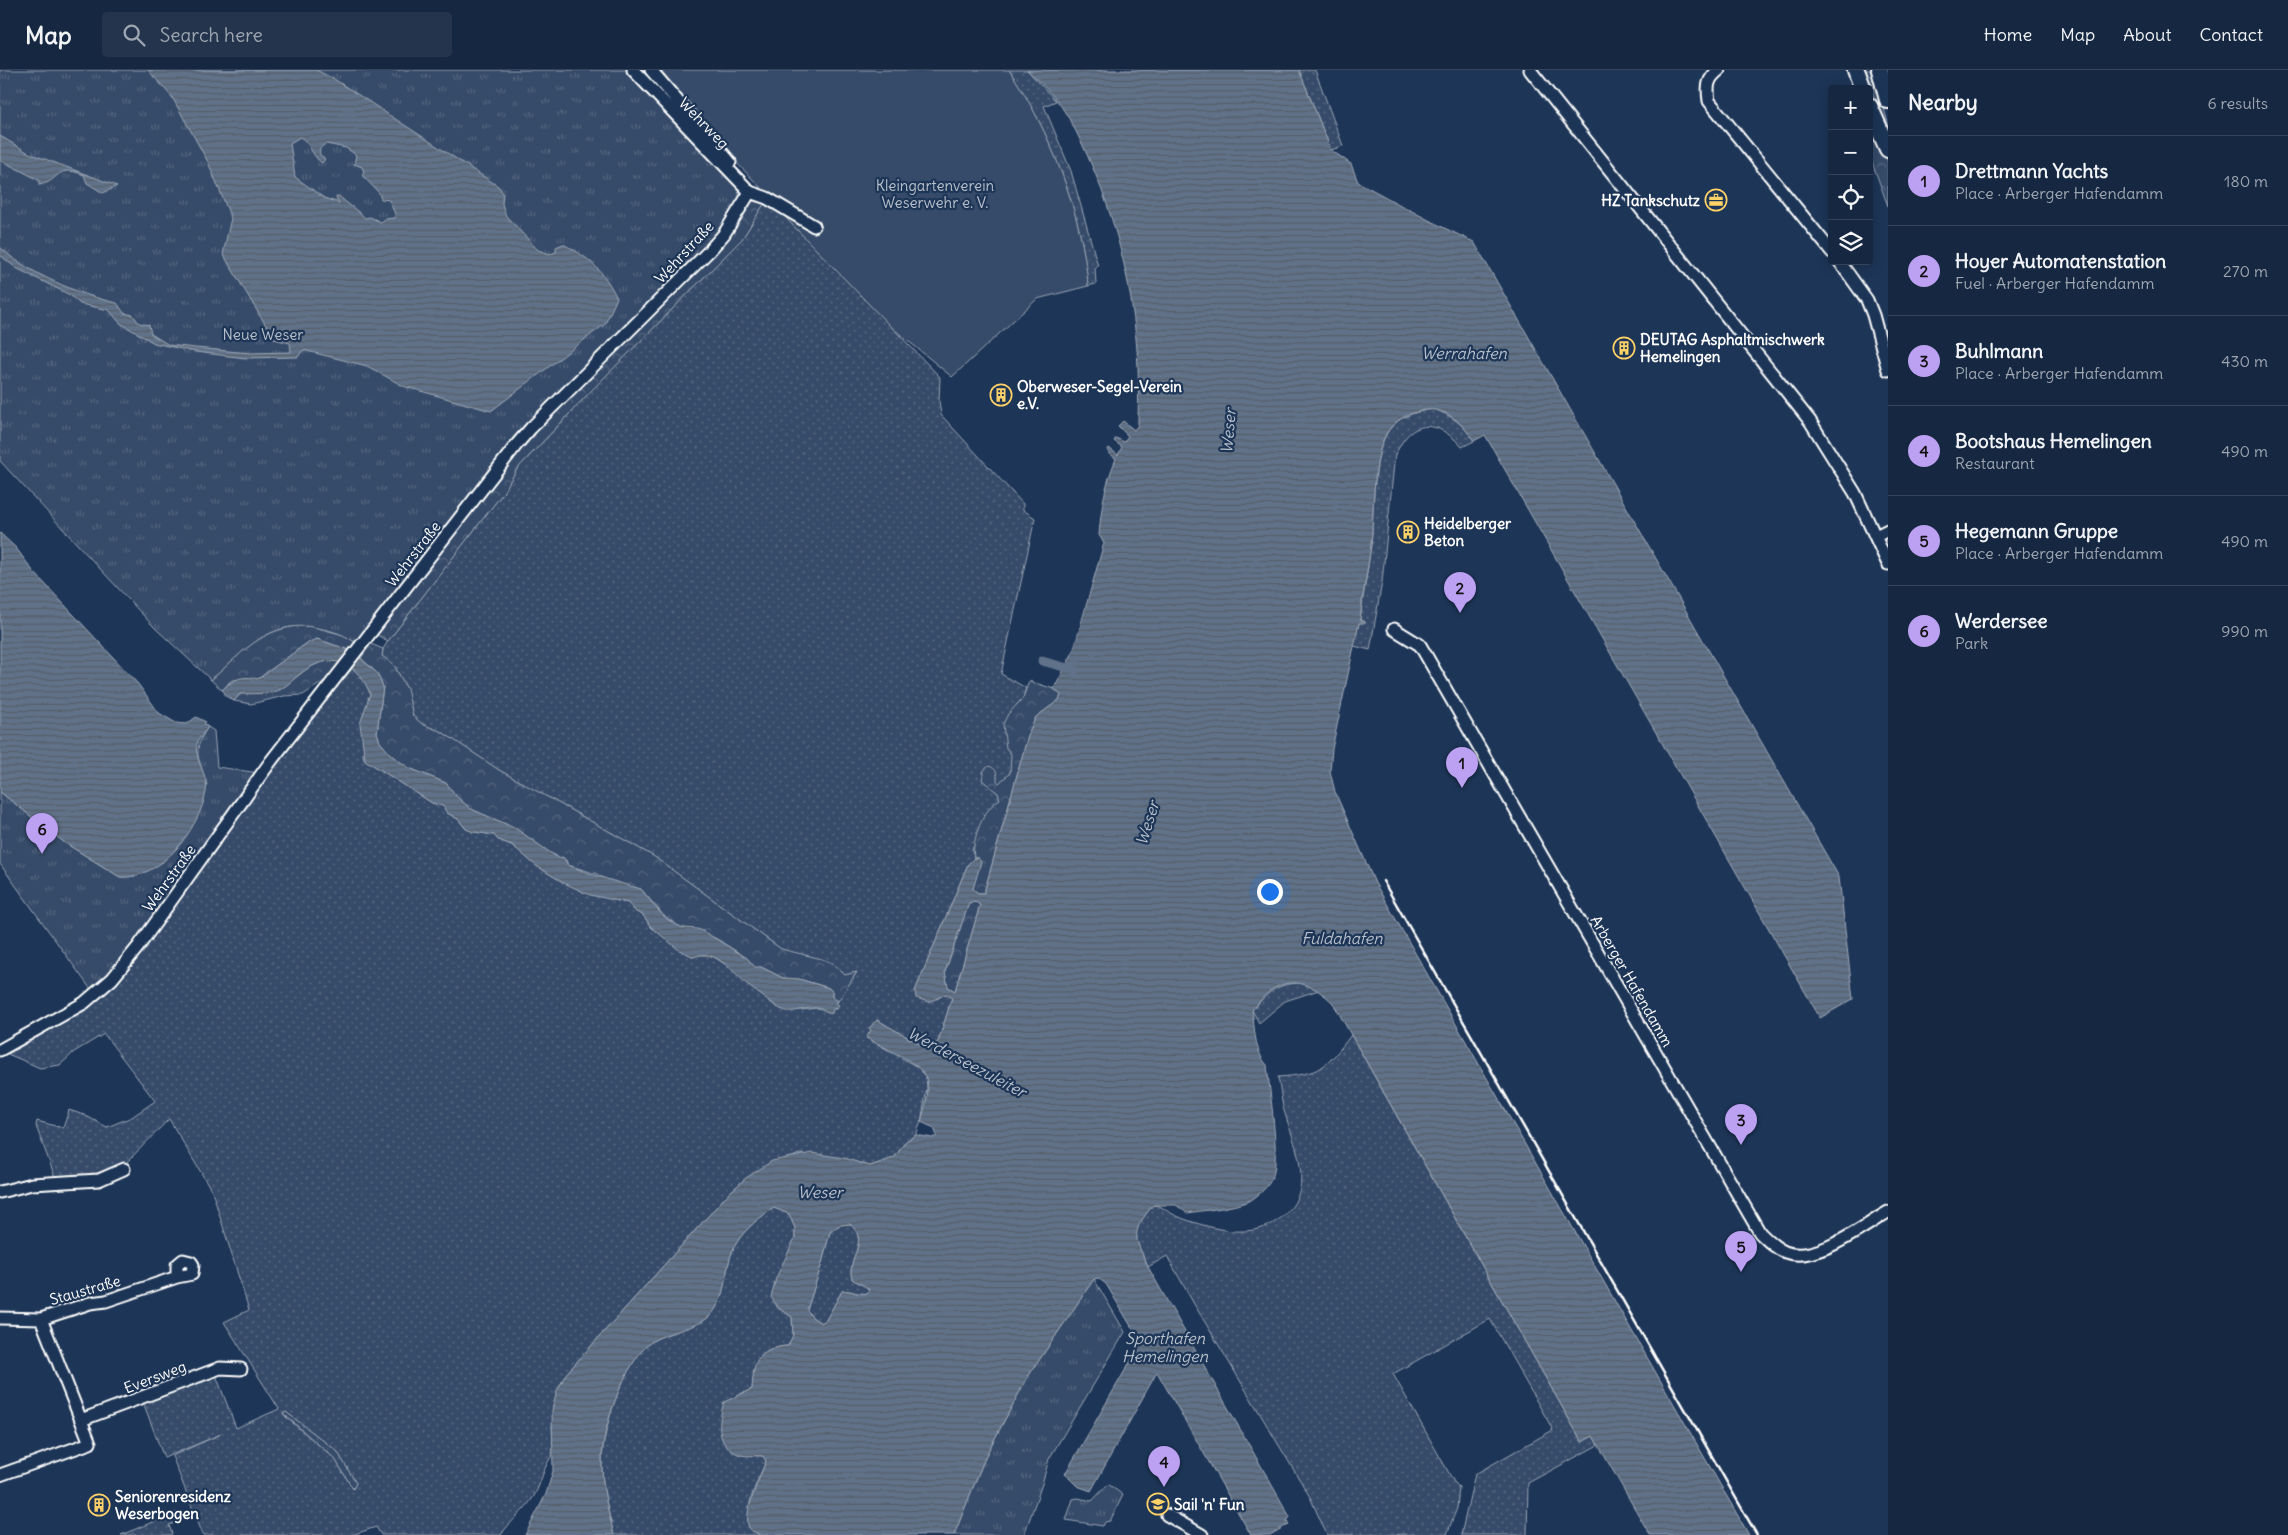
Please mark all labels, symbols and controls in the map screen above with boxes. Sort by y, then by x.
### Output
search box [102,12,452,57]
text: Map [25,20,72,50]
icon: search [120,21,148,49]
text: Search here [160,23,263,47]
text: Home [1984,23,2032,46]
text: Map [2060,23,2095,46]
text: About [2123,23,2171,46]
text: Contact [2199,23,2263,46]
map controls [1828,85,1873,265]
button: + [1828,85,1873,130]
text: Nearby [1908,89,1978,116]
street label: Wehrweg [675,93,733,153]
text: 6 results [2207,93,2268,113]
button: − [1828,130,1873,175]
text: Drettmann Yachts [1955,159,2108,183]
text: 1 [1921,171,1927,191]
text: 180 m [2224,171,2268,191]
button: locate [1828,175,1873,220]
park label: Kleingartenverein Weserwehr e. V. [876,176,995,212]
text: Place · Arberger Hafendamm [1955,183,2163,203]
office icon: HZ Tankschutz [1704,188,1728,212]
place label: HZ Tankschutz [1601,191,1700,210]
street label: Wehrstraße [650,217,718,287]
button: layers [1828,220,1873,265]
text: Hoyer Automatenstation [1955,249,2166,273]
text: 2 [1920,261,1928,281]
text: 270 m [2223,261,2268,281]
text: Fuel · Arberger Hafendamm [1955,273,2155,293]
park label: Neue Weser [223,325,303,344]
place label: DEUTAG Asphaltmischwerk Hemelingen [1640,330,1825,367]
building icon: DEUTAG Asphaltmischwerk Hemelingen [1612,336,1636,360]
text: Buhlmann [1955,339,2043,363]
water label: Werrahafen [1421,343,1508,363]
text: 3 [1919,351,1929,371]
text: 430 m [2221,351,2268,371]
text: Place · Arberger Hafendamm [1955,363,2163,383]
place label: Oberweser-Segel-Verein e.V. [1017,377,1182,413]
building icon: Oberweser-Segel-Verein e.V. [989,383,1013,407]
water label: Weser [1216,405,1240,454]
text: Bootshaus Hemelingen [1955,429,2152,453]
text: 4 [1919,441,1929,461]
text: 490 m [2221,441,2268,461]
text: Restaurant [1955,453,2035,473]
place label: Heidelberger Beton [1424,514,1512,550]
street label: Wehrstraße [381,517,445,591]
text: Hegemann Gruppe [1955,519,2118,543]
building icon: Heidelberger Beton [1396,520,1420,544]
text: 5 [1919,531,1929,551]
text: 490 m [2221,531,2268,551]
text: Place · Arberger Hafendamm [1955,543,2163,563]
pin: 2 [1444,572,1476,613]
text: Werdersee [1955,609,2048,633]
text: 6 [1919,621,1929,641]
text: 990 m [2221,621,2268,641]
text: Park [1955,633,1988,653]
pin: 1 [1446,747,1478,788]
water label: Weser [1131,796,1164,847]
pin: 6 [26,813,58,854]
street label: Wehrstraße [138,841,200,915]
your location [1257,879,1283,905]
street label: Arberger Hafendamm [1587,912,1677,1050]
water label: Fuldahafen [1301,928,1383,948]
water label: Werderseezuleiter [904,1022,1032,1103]
pin: 3 [1725,1104,1757,1145]
water label: Weser [797,1182,845,1202]
pin: 5 [1725,1231,1757,1272]
street label: Staustraße [47,1271,123,1309]
water label: Sporthafen Hemelingen [1122,1328,1209,1366]
street label: Eversweg [121,1356,189,1398]
pin: 4 [1148,1446,1180,1487]
place label: Seniorenresidenz Weserbogen [115,1487,231,1524]
school or university icon: Sail 'n' Fun [1146,1492,1170,1516]
building icon: Seniorenresidenz Weserbogen [87,1493,111,1517]
place label: Sail 'n' Fun [1174,1495,1245,1514]

